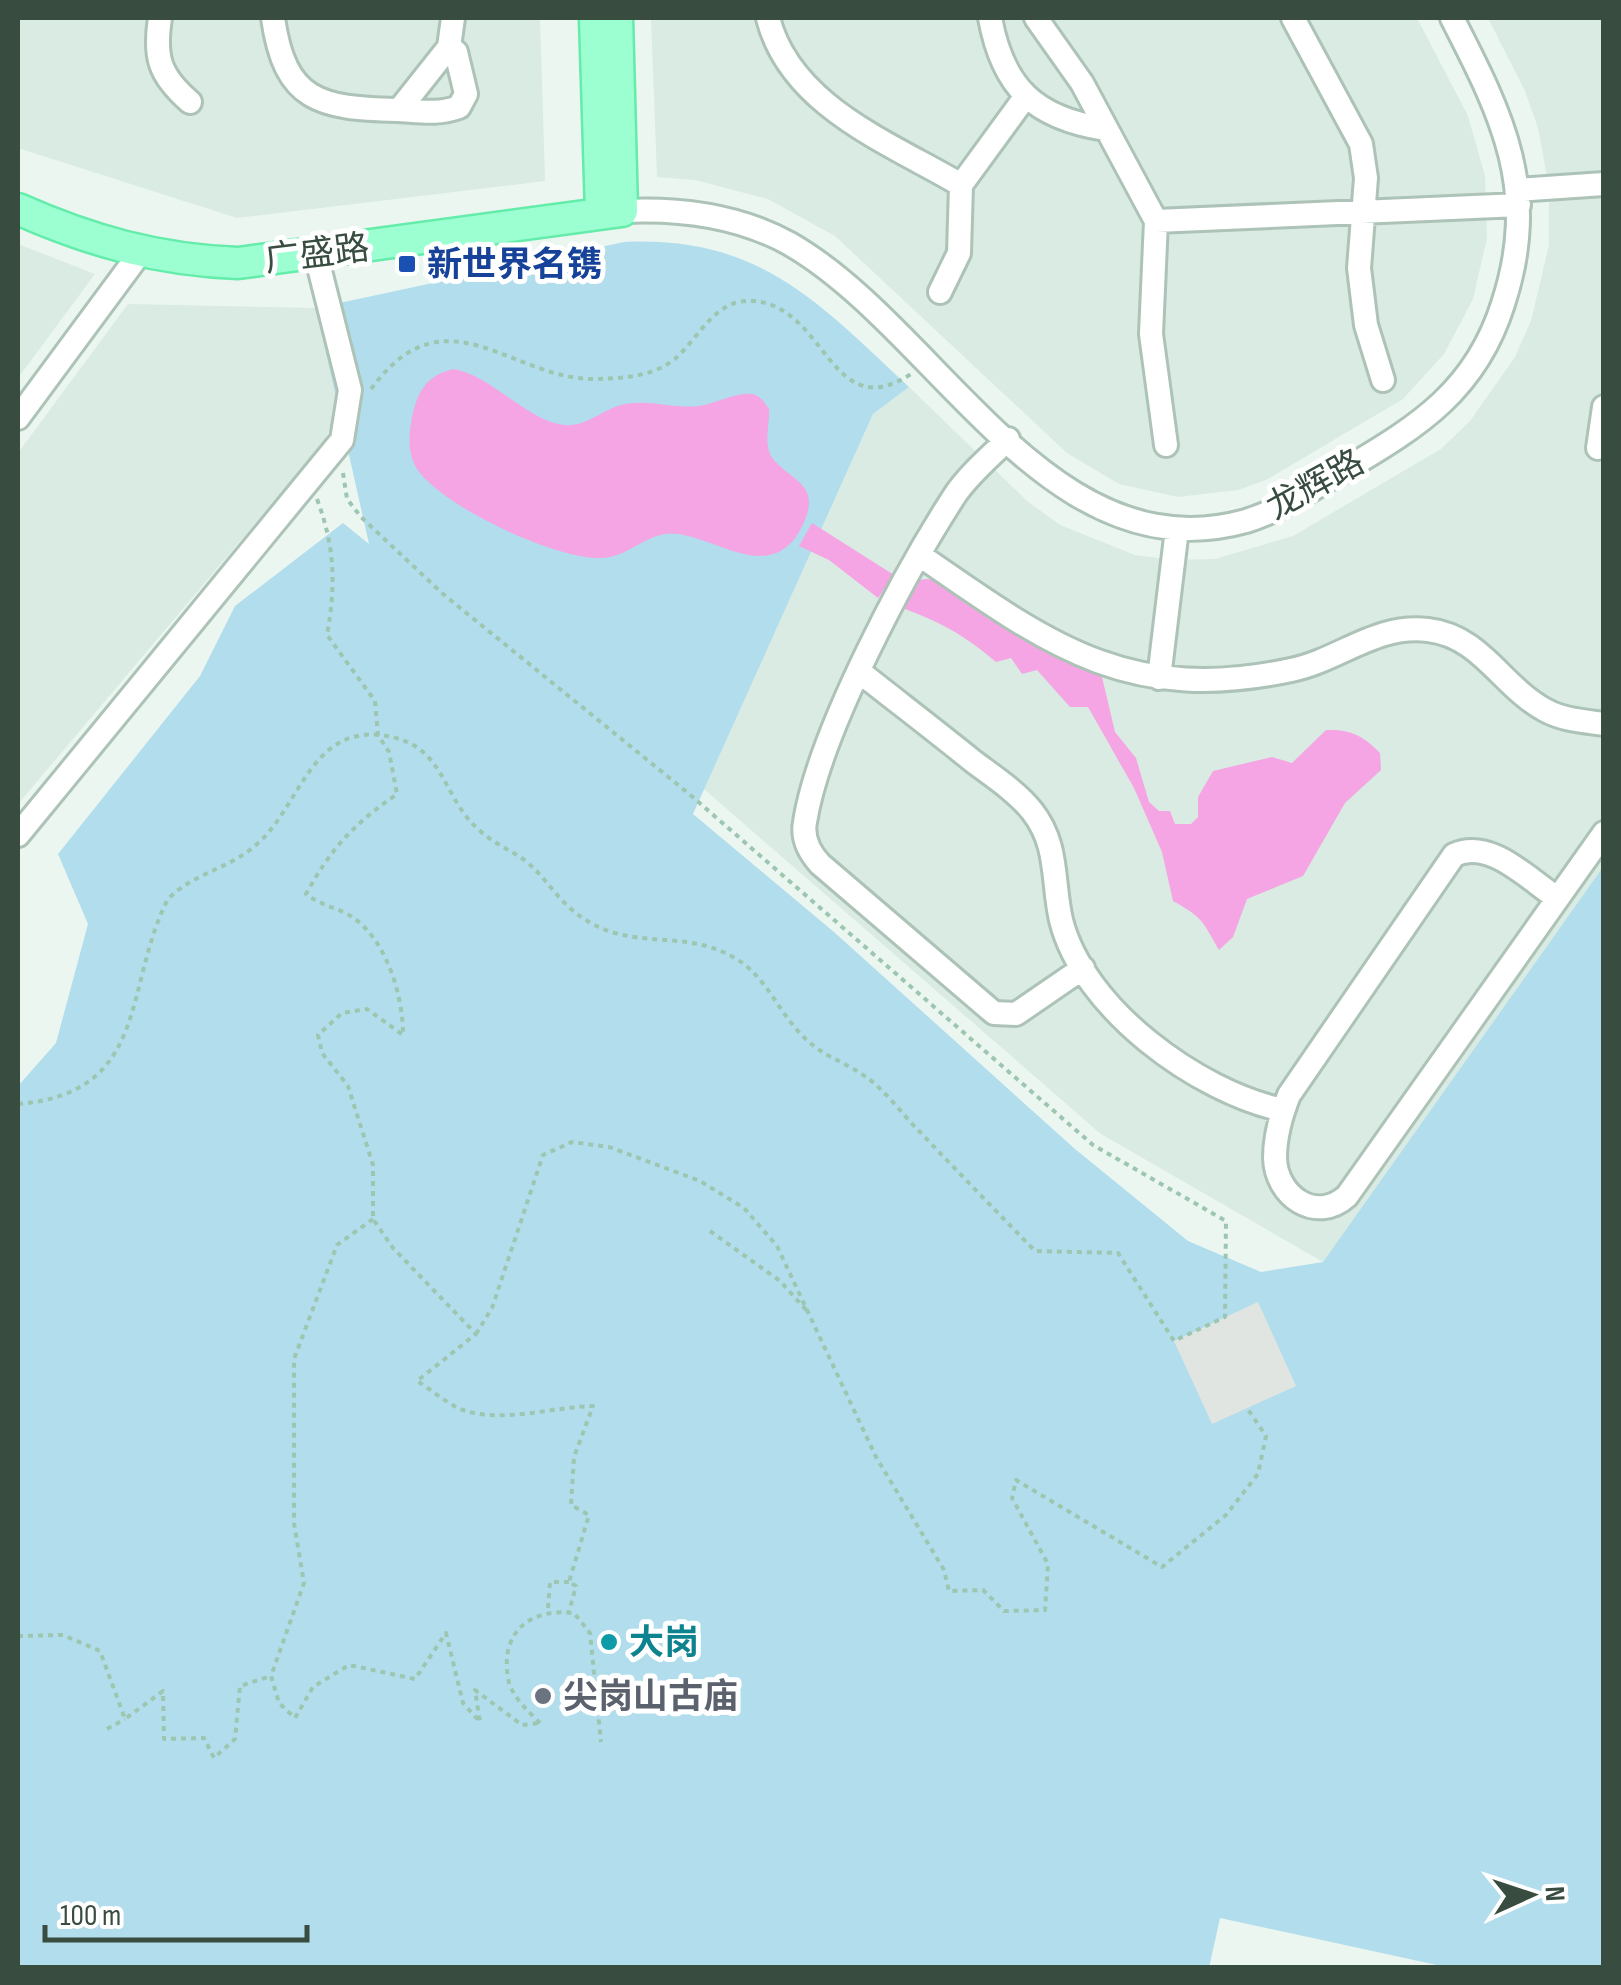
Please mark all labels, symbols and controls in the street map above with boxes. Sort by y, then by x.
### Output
street label: 广盛路 [262,227,372,282]
place label: 新世界名镌 [427,244,602,287]
marker: 新世界名镌 [396,253,418,275]
street label: 龙辉路 [1259,441,1372,530]
place label: 大岗 [629,1622,699,1665]
marker: 大岗 [598,1631,620,1653]
place label: 尖岗山古庙 [563,1676,738,1719]
marker: 尖岗山古庙 [532,1685,554,1707]
north arrow [1481,1845,1581,1945]
scale bar [45,1880,308,1942]
text: N [1538,1885,1571,1902]
text: 100 m [60,1898,121,1934]

